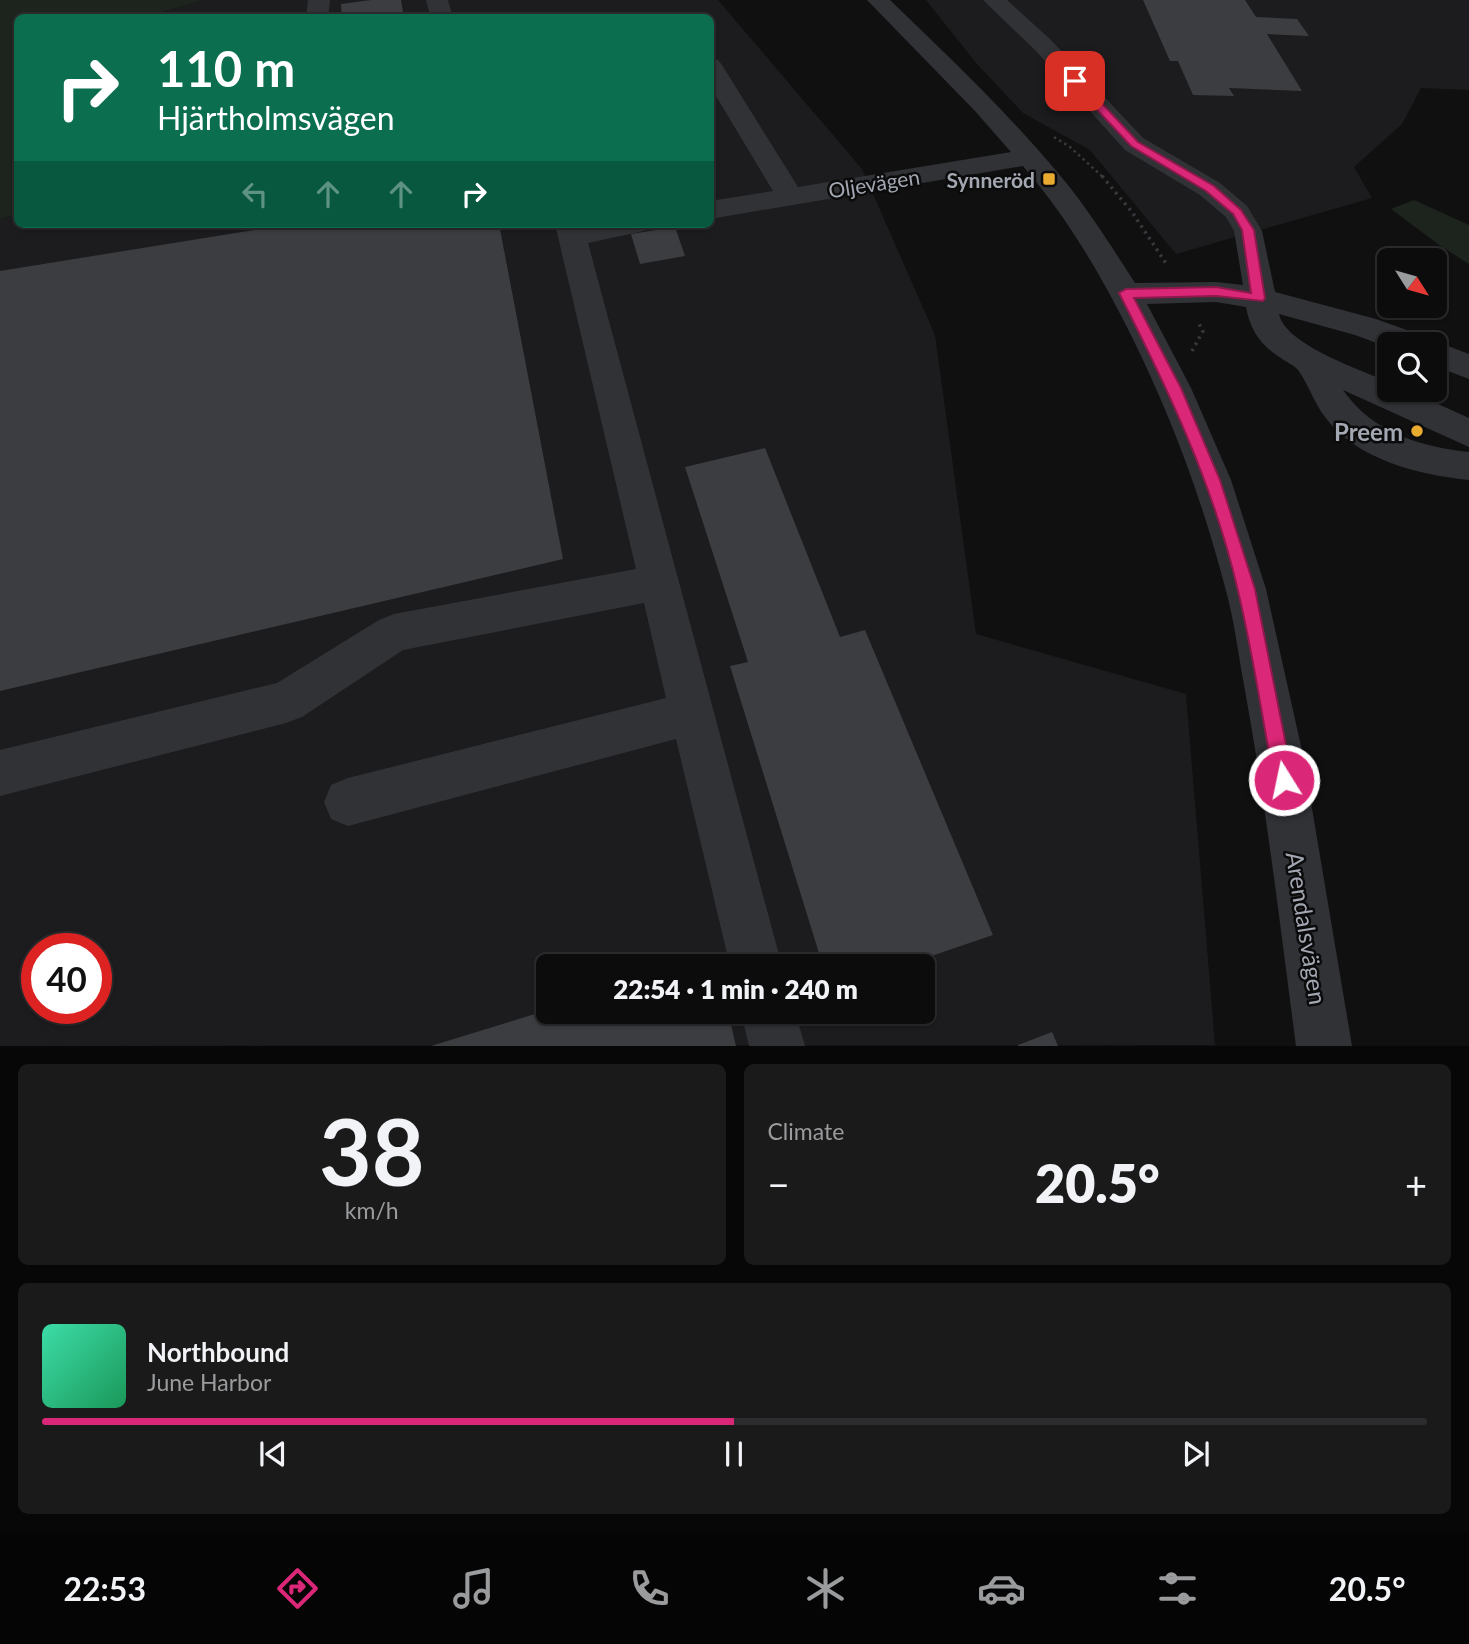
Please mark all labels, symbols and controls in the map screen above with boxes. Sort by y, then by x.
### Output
text: 110 m [157,39,295,97]
icon: right [42,42,133,133]
pin [1045,51,1105,111]
icon: arrive [1056,62,1094,100]
text: Hjärtholmsvägen [157,98,395,137]
street label: Oljevägen [827,163,921,203]
place label: Synneröd [947,167,1035,192]
marker: Synneröd [1041,171,1057,187]
icon: left [236,175,274,213]
icon: ahead [309,175,347,213]
icon: ahead [382,175,420,213]
icon: right [455,175,493,213]
north arrow [1377,248,1447,318]
map controls [1377,248,1447,402]
button: search [1377,332,1447,402]
place label: Preem [1334,417,1403,446]
marker: Preem [1409,423,1425,439]
position arrow [1247,743,1321,817]
street label: Arendalsvägen [1281,850,1333,1006]
speed limit sign: 40 [21,933,112,1024]
text: 22:54 · 1 min · 240 m [613,973,858,1005]
text: 38 [319,1096,425,1205]
text: Climate [768,1117,844,1145]
text: 20.5° [1035,1152,1160,1214]
text: − [768,1161,790,1207]
text: + [1405,1161,1427,1207]
text: km/h [345,1196,399,1224]
text: Northbound [147,1336,289,1368]
text: June Harbor [147,1368,271,1396]
icon: previous [254,1435,292,1473]
icon: pause [715,1435,753,1473]
icon: next [1177,1435,1215,1473]
icon: directions [273,1564,322,1613]
icon: music [449,1564,498,1613]
icon: phone [625,1564,674,1613]
icon: climate [801,1564,850,1613]
icon: car [977,1564,1026,1613]
icon: filters [1153,1564,1202,1613]
text: 22:53 [63,1569,146,1608]
text: 20.5° [1329,1569,1405,1608]

